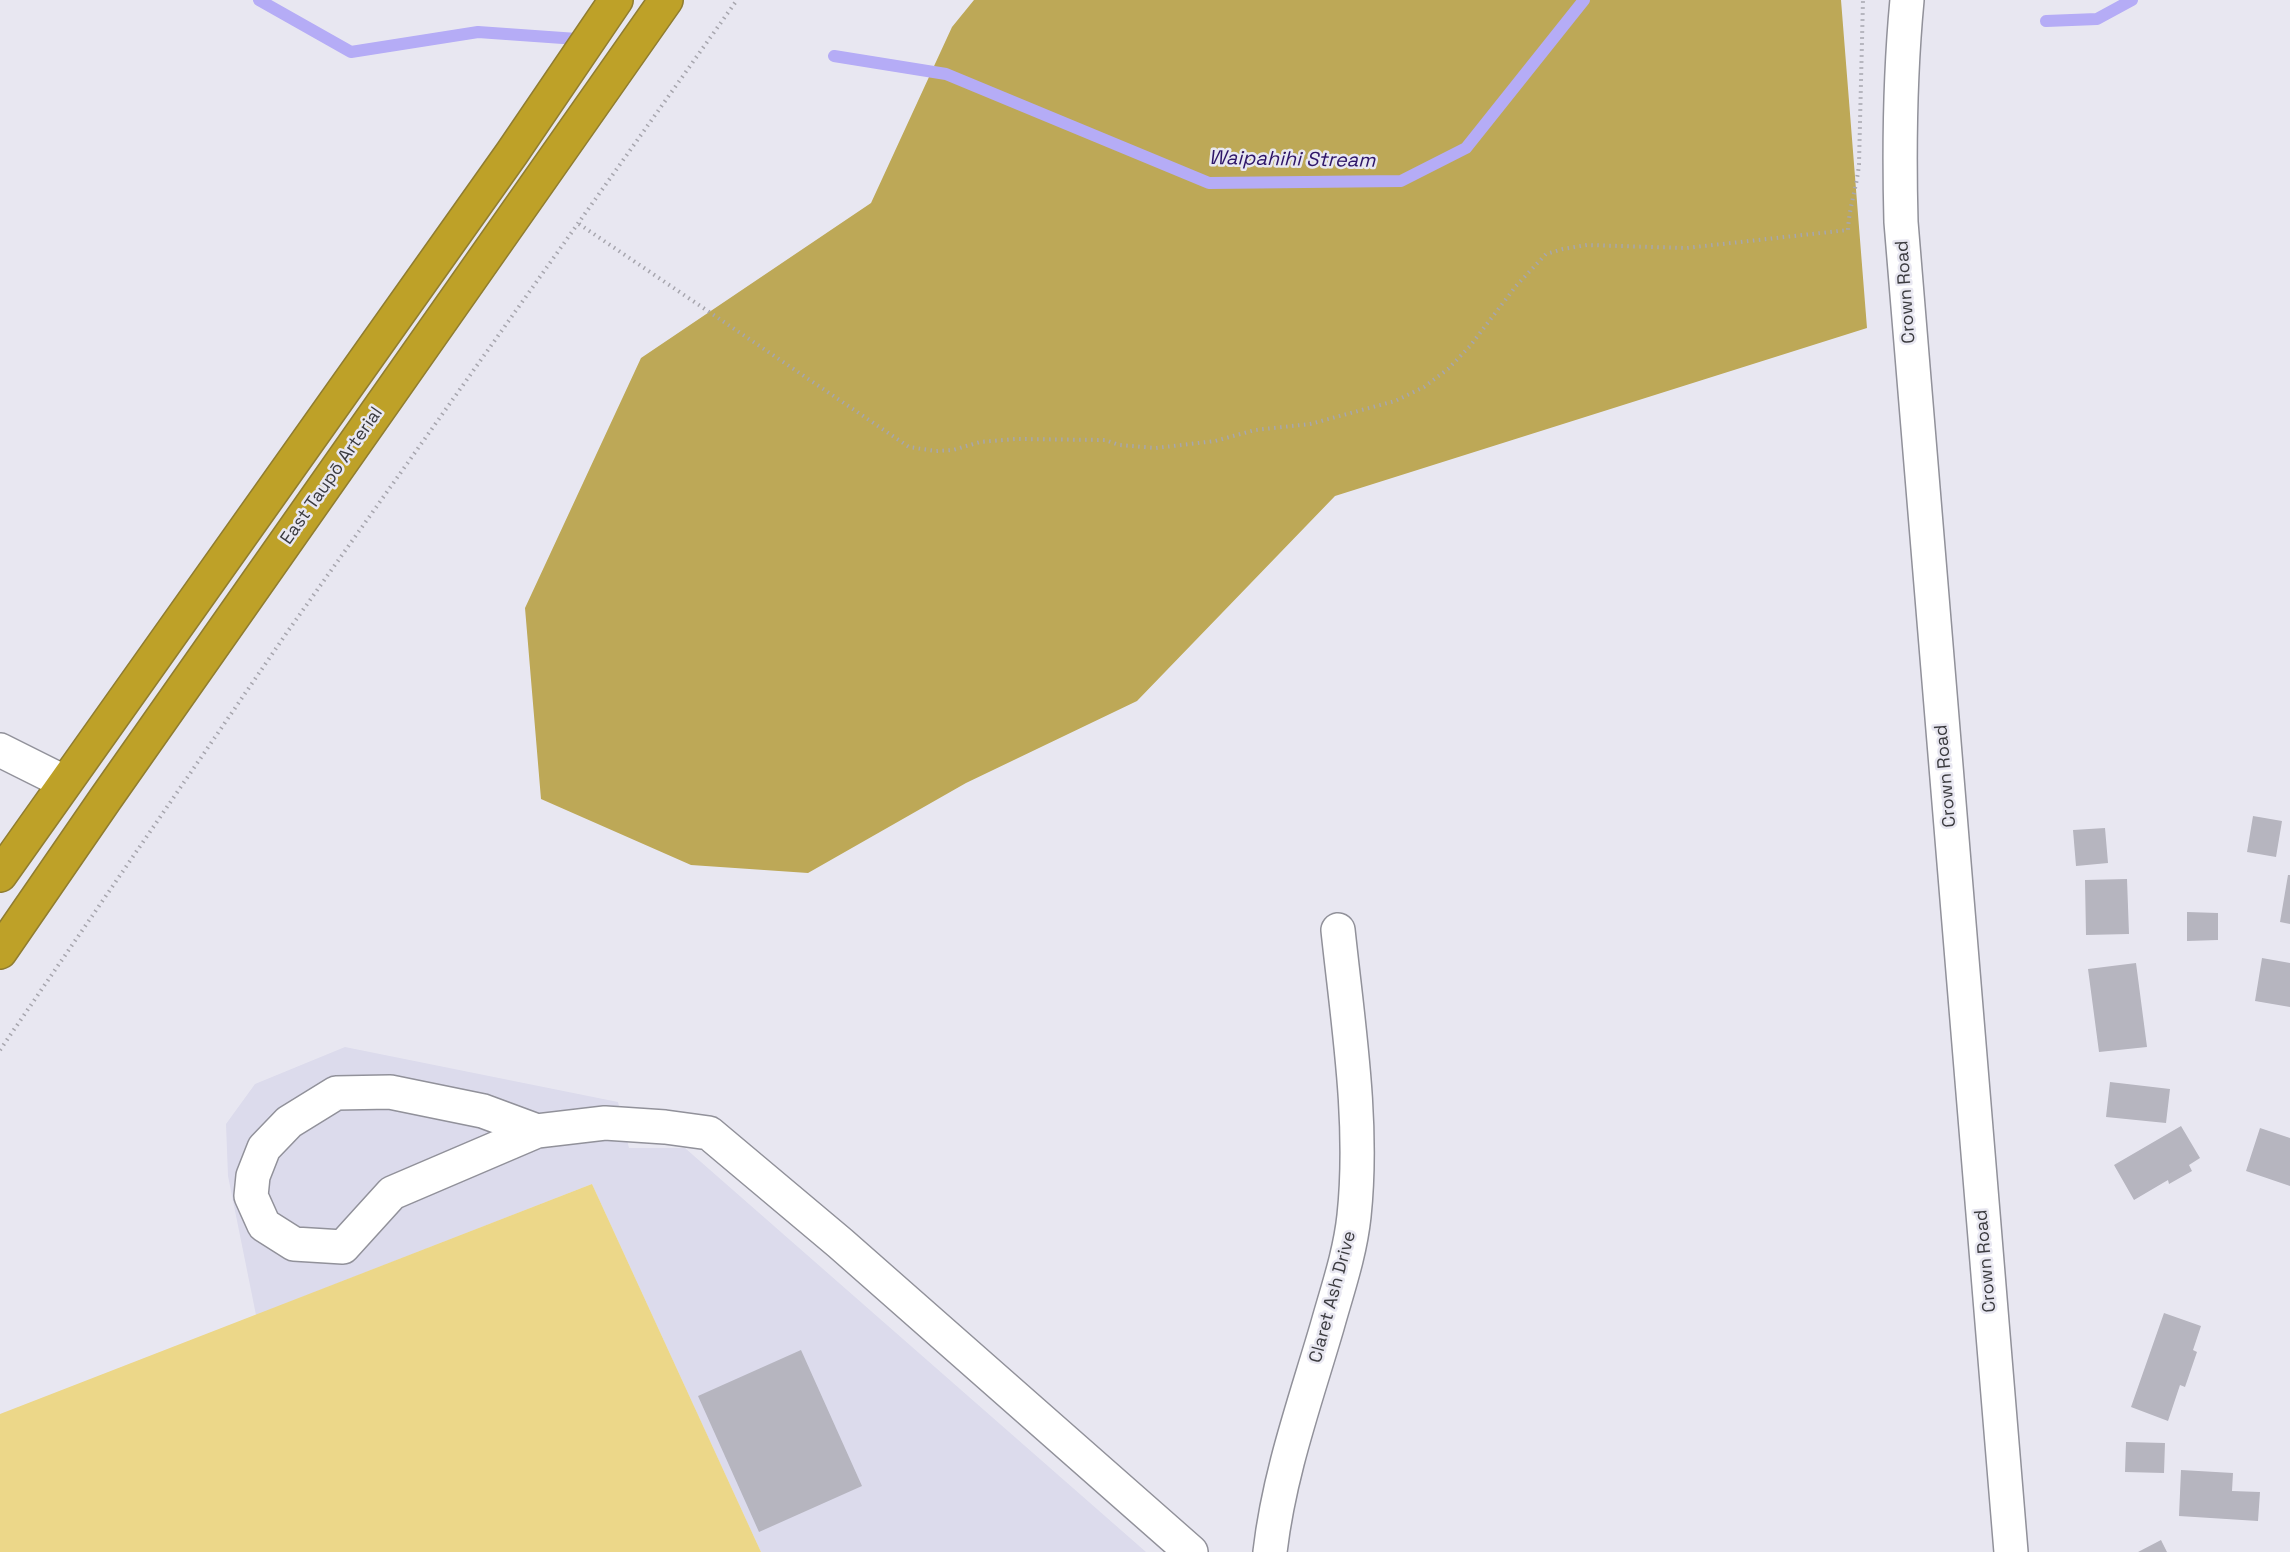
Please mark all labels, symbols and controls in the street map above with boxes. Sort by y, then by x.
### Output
water label: Waipahihi Stream [1208,147,1376,173]
street label: Crown Road [1892,240,1920,344]
street label: East Taupō Arterial [276,403,388,549]
street label: Crown Road [1931,724,1961,828]
street label: Crown Road [1971,1209,2001,1313]
street label: Claret Ash Drive [1305,1229,1361,1365]

